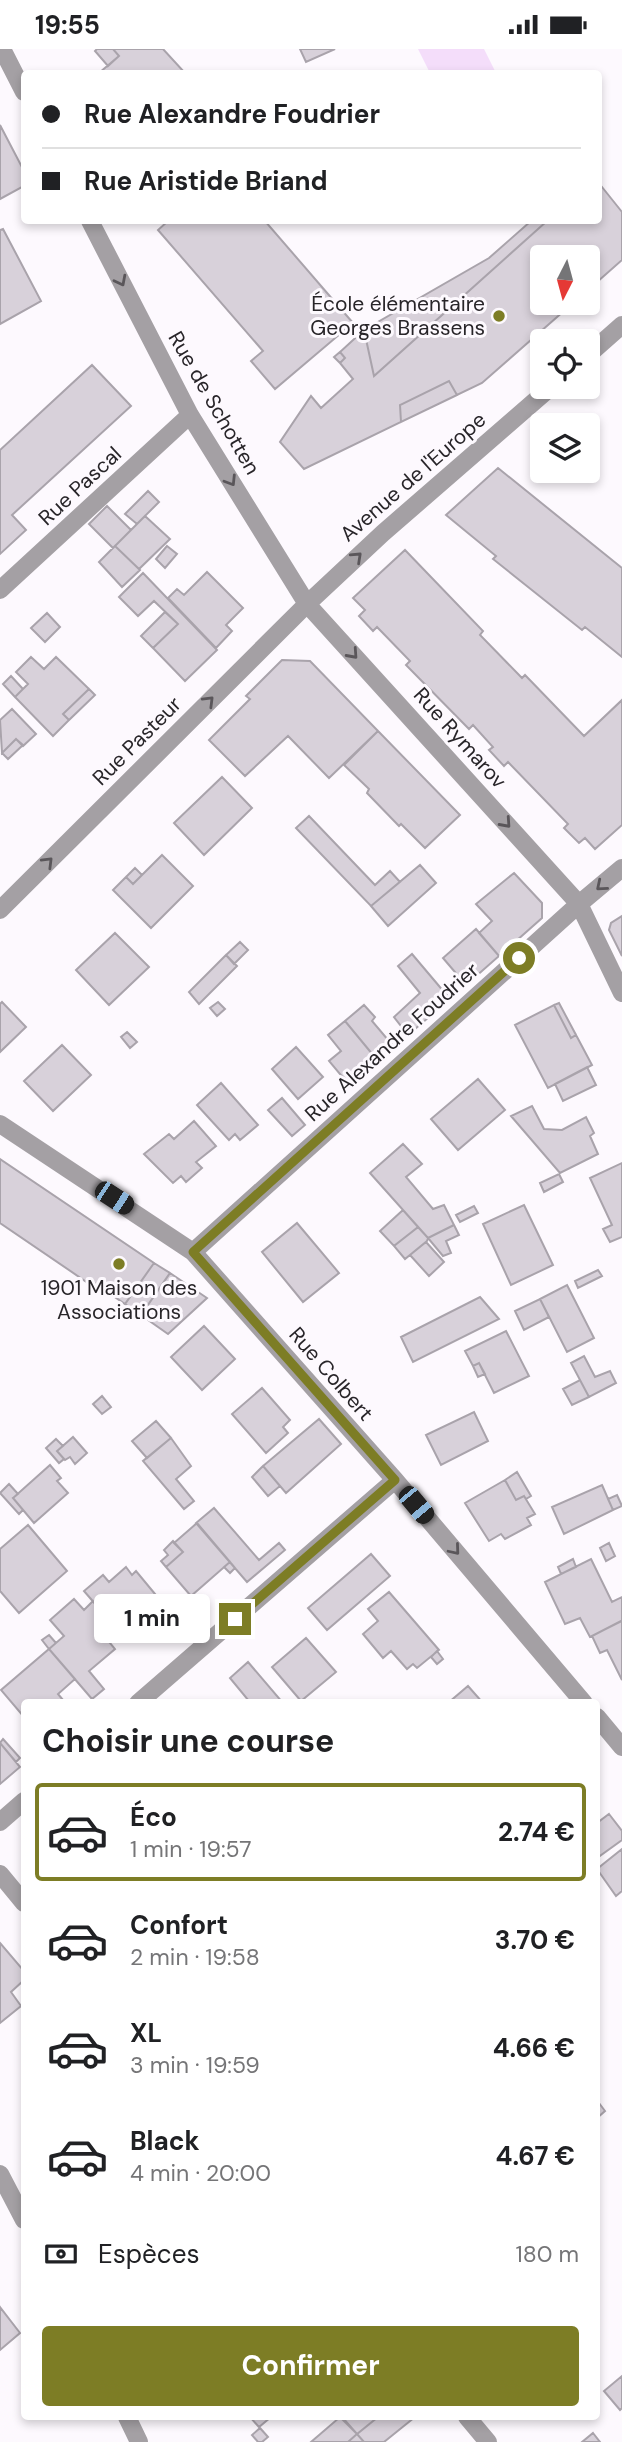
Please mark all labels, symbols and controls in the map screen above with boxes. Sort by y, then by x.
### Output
text: 19:55 [35,8,100,42]
text: Rue Alexandre Foudrier [84,97,380,131]
text: Rue Aristide Briand [84,164,328,198]
north arrow [530,245,600,315]
map controls [530,245,600,483]
one-way arrow [113,274,127,286]
place label: École élémentaire Georges Brassens [310,290,485,342]
marker: École élémentaire Georges Brassens [491,308,507,324]
street label: Rue de Schotten [162,326,266,480]
button: locate [530,329,600,399]
street label: Avenue de l'Europe [334,406,492,548]
button: layers [530,413,600,483]
street label: Rue Pascal [32,440,128,532]
one-way arrow [222,473,235,486]
one-way arrow [349,553,362,565]
one-way arrow [345,646,357,659]
street label: Rue Rymarov [407,682,513,794]
street label: Rue Pasteur [86,690,188,792]
one-way arrow [201,697,214,710]
one-way arrow [498,815,510,828]
one-way arrow [40,857,53,870]
one-way arrow [596,878,609,890]
route start [503,942,535,974]
street label: Rue Alexandre Foudrier [299,956,485,1128]
car [91,1178,138,1218]
marker: 1901 Maison des Associations [111,1256,127,1272]
place label: 1901 Maison des Associations [41,1274,197,1326]
street label: Rue Colbert [283,1321,379,1427]
car [395,1482,438,1528]
one-way arrow [447,1542,459,1555]
callout: 1 min [95,1595,210,1643]
text: 1 min [124,1603,180,1633]
route end [219,1603,251,1635]
text: Choisir une course [42,1720,334,1762]
text: Éco [130,1800,177,1834]
icon: car [46,1801,109,1864]
text: 2.74 € [498,1815,575,1849]
text: 1 min · 19:57 [130,1834,252,1864]
text: Confort [130,1908,228,1942]
icon: car [46,1909,109,1972]
text: 3.70 € [495,1923,575,1957]
text: 2 min · 19:58 [130,1942,260,1972]
text: XL [130,2016,162,2050]
icon: car [46,2017,109,2080]
text: 4.66 € [493,2031,575,2065]
text: 3 min · 19:59 [130,2050,260,2080]
text: Black [130,2124,200,2158]
icon: car [46,2125,109,2188]
text: 4.67 € [496,2139,575,2173]
text: 4 min · 20:00 [130,2158,271,2188]
icon: cash [42,2235,80,2273]
text: Espèces [98,2237,199,2271]
text: 180 m [515,2239,579,2269]
button: Confirmer [42,2326,579,2406]

